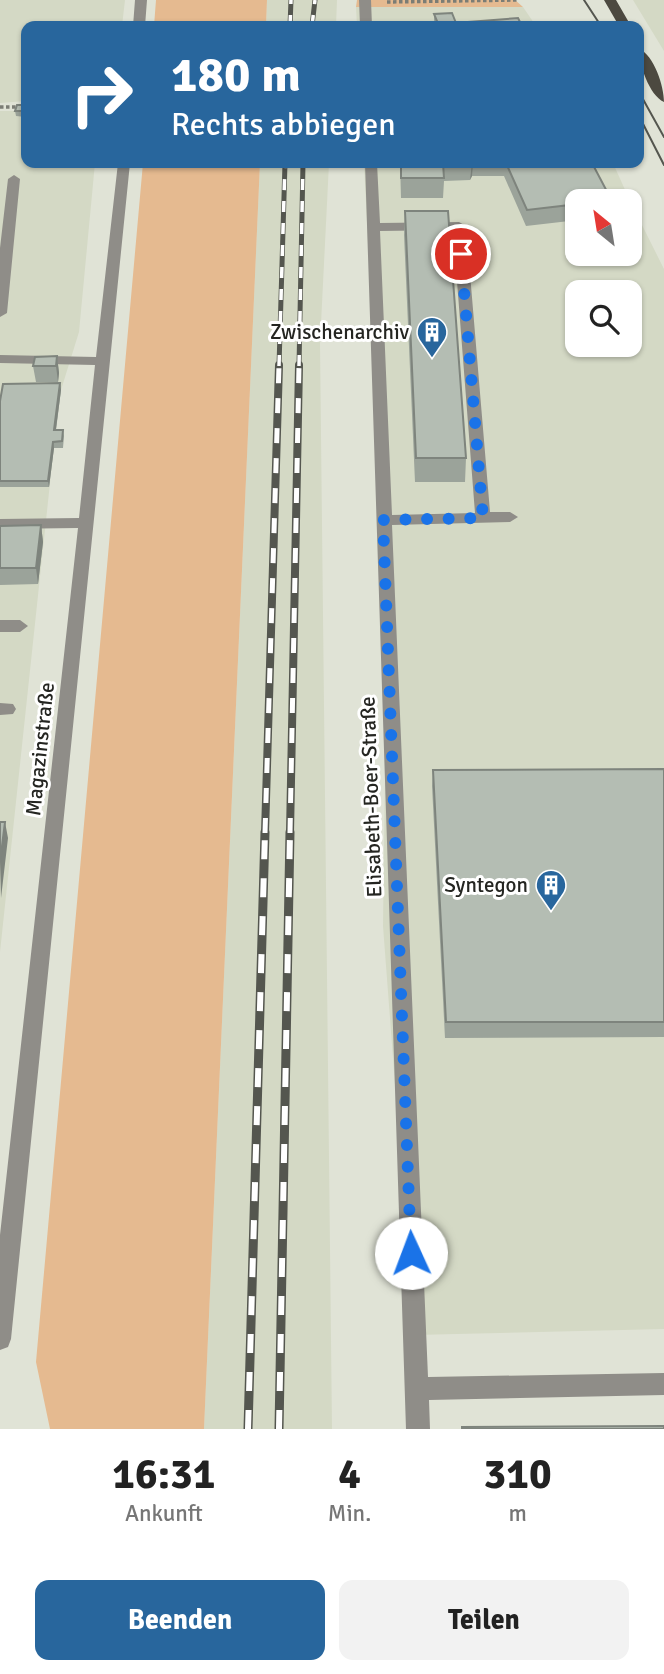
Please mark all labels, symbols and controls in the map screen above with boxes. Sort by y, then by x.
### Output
text: 180 m [171,45,301,105]
icon: right [56,49,147,140]
text: Rechts abbiegen [171,105,396,144]
north arrow [565,189,642,266]
map controls [565,189,642,357]
pin [431,224,491,284]
icon: arrive [442,235,480,273]
button: search [565,280,642,357]
building icon: Zwischenarchiv [415,315,449,359]
place label: Zwischenarchiv [270,319,409,345]
street label: Magazinstraße [20,681,60,817]
street label: Elisabeth-Boer-Straße [354,696,388,898]
building icon: Syntegon [534,868,568,912]
place label: Syntegon [444,872,528,898]
position arrow [374,1216,448,1290]
text: 16:31 [112,1449,215,1500]
text: 4 [338,1449,361,1500]
text: 310 [484,1449,552,1500]
text: Ankunft [125,1499,203,1528]
text: Min. [328,1499,371,1528]
text: m [508,1499,527,1528]
button: Beenden [35,1580,325,1660]
button: Teilen [339,1580,629,1660]

